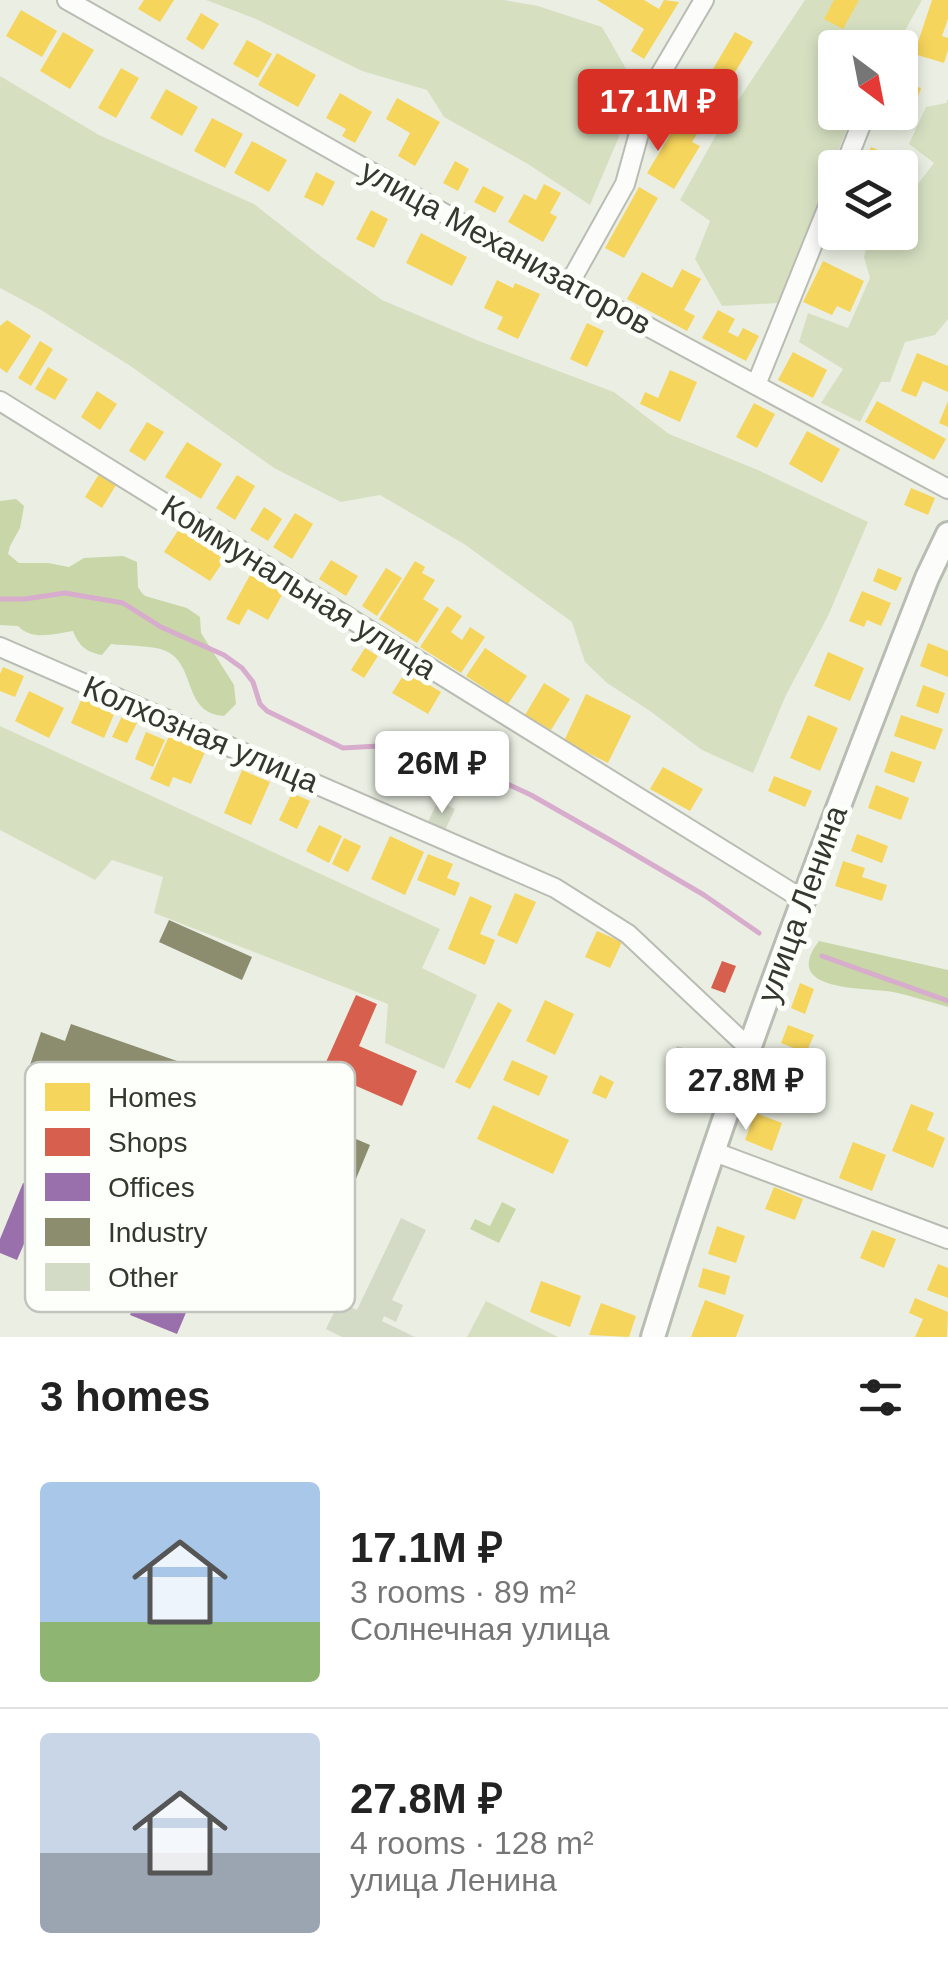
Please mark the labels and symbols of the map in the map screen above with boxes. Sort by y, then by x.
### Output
north arrow [818,30,918,130]
pin: 17.1M ₽ [566,69,750,154]
street label: улица Механизаторов [355,152,657,342]
street label: Коммунальная улица [155,488,443,686]
street label: Колхозная улица [78,668,324,800]
pin: 26M ₽ [372,731,512,816]
street label: улица Ленина [750,801,854,1007]
pin: 27.8M ₽ [654,1048,838,1133]
legend [25,1062,355,1312]
text: Homes [108,1082,197,1113]
text: Shops [108,1127,187,1158]
text: Offices [108,1172,195,1203]
text: Industry [108,1217,208,1248]
text: Other [108,1262,178,1293]

